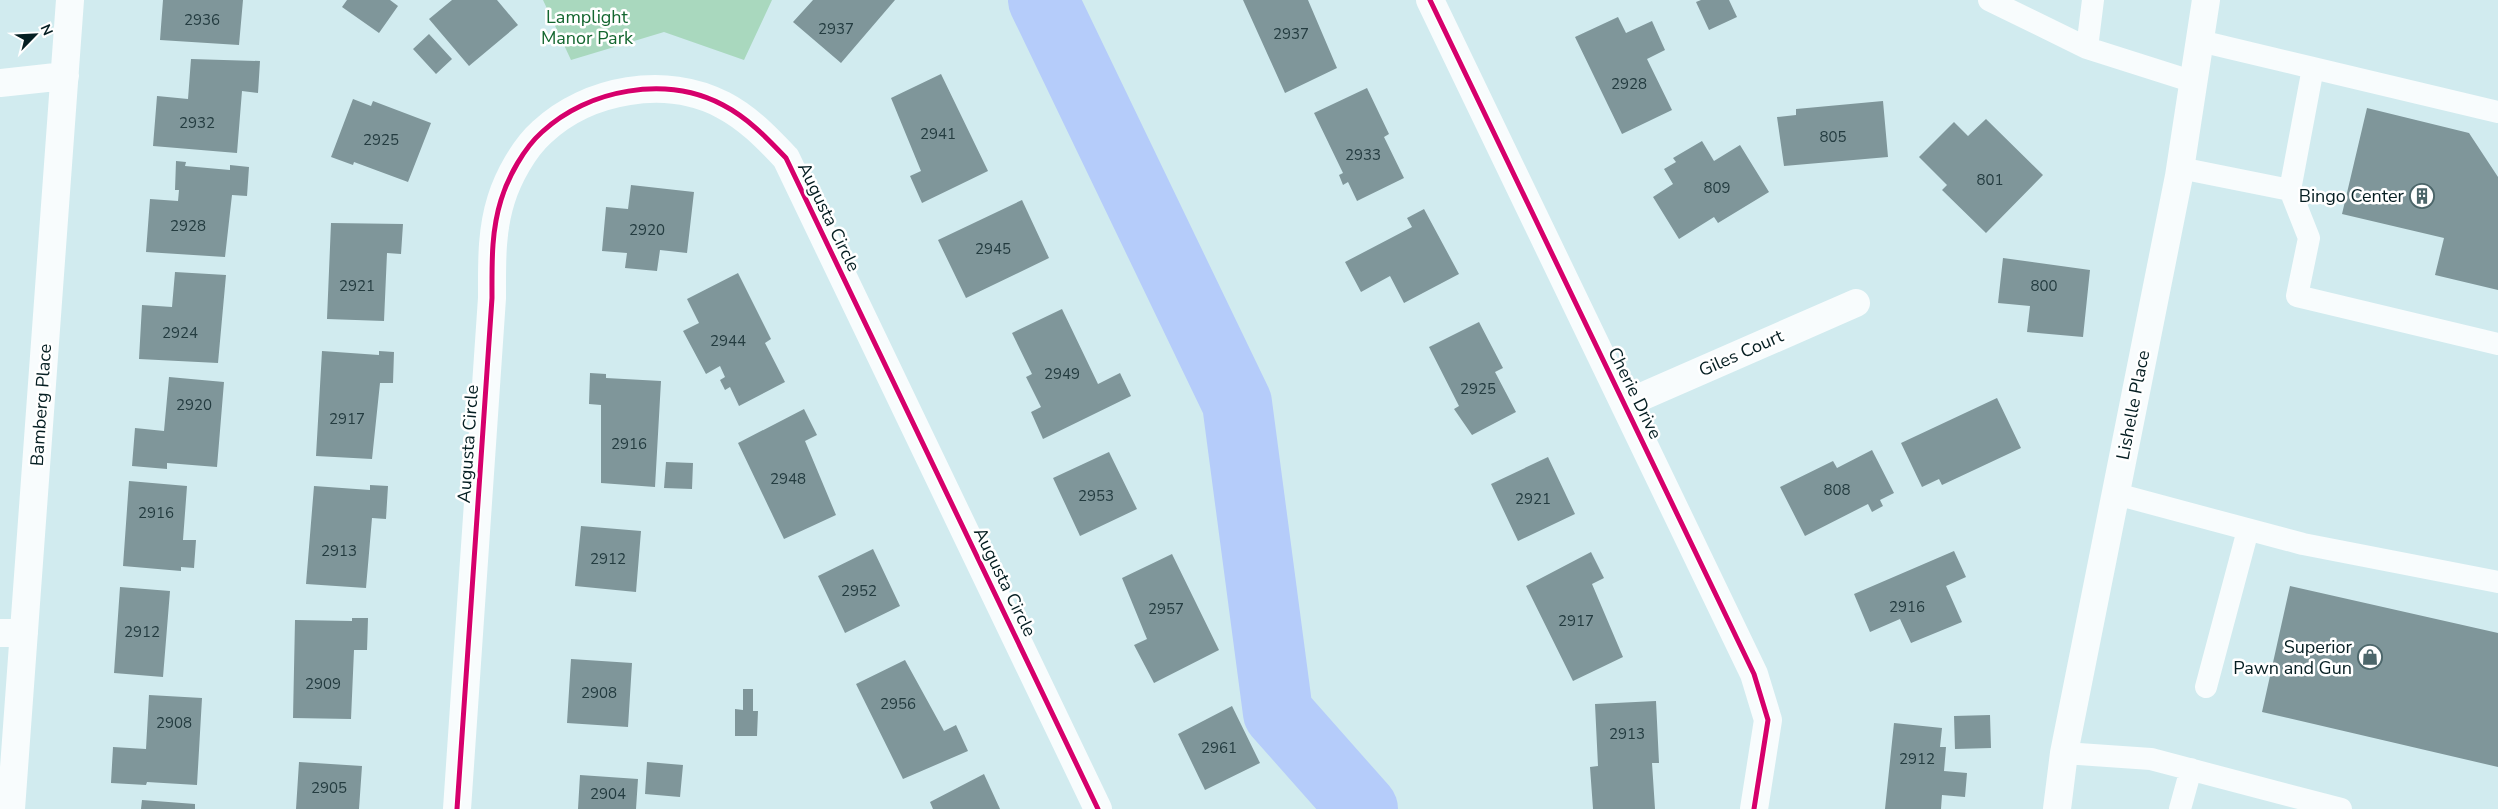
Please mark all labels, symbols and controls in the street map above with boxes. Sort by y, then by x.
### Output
park label: Lamplight Manor Park [541,5,634,50]
north arrow [10,10,60,60]
house number: 2936 [184,10,220,30]
house number: 2937 [818,19,854,39]
text: N [36,21,57,39]
house number: 2937 [1273,24,1309,44]
house number: 2928 [1611,74,1647,94]
house number: 2932 [179,113,215,133]
house number: 2941 [920,124,956,144]
house number: 805 [1819,127,1847,147]
house number: 2925 [363,130,399,150]
house number: 2933 [1345,145,1381,165]
street label: Augusta Circle [792,158,866,276]
house number: 801 [1976,170,2004,190]
house number: 809 [1703,178,1731,198]
building icon: Bingo Center [2409,183,2435,209]
place label: Bingo Center [2299,184,2405,208]
house number: 2928 [170,216,206,236]
house number: 2920 [629,220,665,240]
house number: 2945 [975,239,1011,259]
house number: 2921 [339,276,375,296]
house number: 800 [2030,276,2058,296]
house number: 2924 [162,323,198,343]
street label: Giles Court [1695,323,1788,382]
house number: 2944 [710,331,746,351]
street label: Bamberg Place [25,343,57,467]
street label: Cherie Drive [1602,343,1668,443]
street label: Lishelle Place [2111,348,2155,462]
house number: 2949 [1044,364,1080,384]
house number: 2925 [1460,379,1496,399]
street label: Augusta Circle [452,384,484,504]
house number: 2920 [176,395,212,415]
house number: 2917 [329,409,365,429]
house number: 2916 [611,434,647,454]
house number: 2948 [770,469,806,489]
house number: 808 [1823,480,1851,500]
house number: 2953 [1078,486,1114,506]
house number: 2921 [1515,489,1551,509]
house number: 2916 [138,503,174,523]
street label: Augusta Circle [968,523,1042,641]
house number: 2913 [321,541,357,561]
house number: 2912 [590,549,626,569]
house number: 2952 [841,581,877,601]
house number: 2916 [1889,597,1925,617]
house number: 2957 [1148,599,1184,619]
house number: 2917 [1558,611,1594,631]
house number: 2912 [124,622,160,642]
place label: Superior Pawn and Gun [2233,635,2353,680]
shop icon: Superior Pawn and Gun [2357,644,2383,670]
house number: 2909 [305,674,341,694]
house number: 2908 [581,683,617,703]
house number: 2956 [880,694,916,714]
house number: 2908 [156,713,192,733]
house number: 2913 [1609,724,1645,744]
house number: 2961 [1201,738,1237,758]
house number: 2912 [1899,749,1935,769]
house number: 2905 [311,778,347,798]
house number: 2904 [590,784,626,804]

